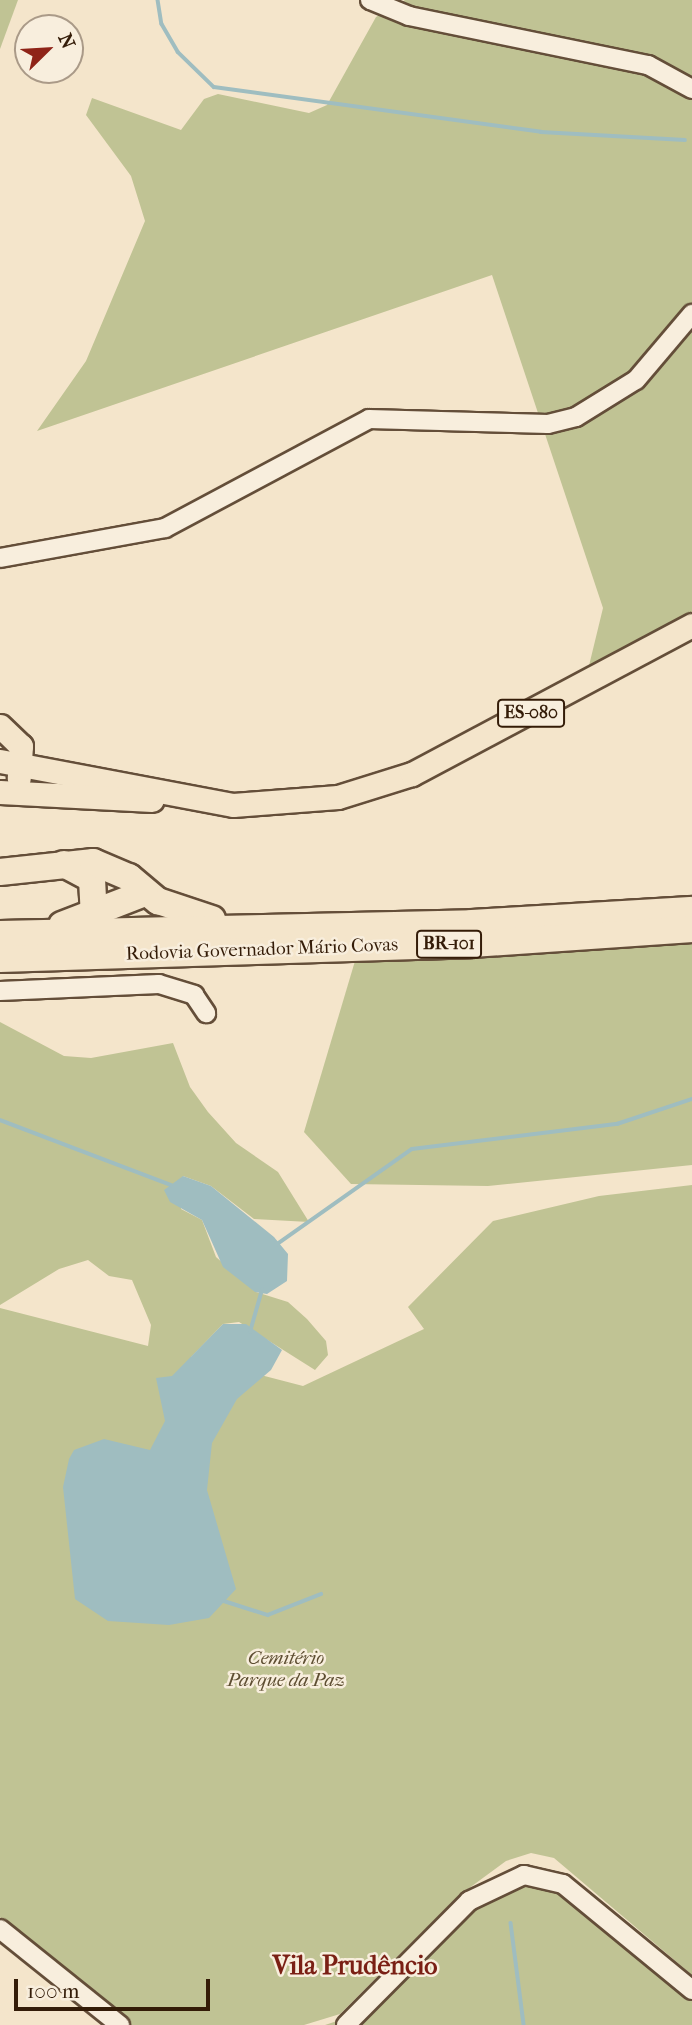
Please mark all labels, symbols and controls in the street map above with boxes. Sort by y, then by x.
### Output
north arrow [14,14,84,84]
text: N [53,30,79,52]
road number: ES-080 [496,698,566,728]
road number: BR-101 [416,930,482,959]
street label: Rodovia Governador Mário Covas [125,934,399,966]
park label: Cemitério Parque da Paz [227,1648,345,1692]
district label: Vila Prudêncio [273,1950,437,1982]
scale bar [18,1966,214,2010]
text: 100 m [27,1979,80,2003]

